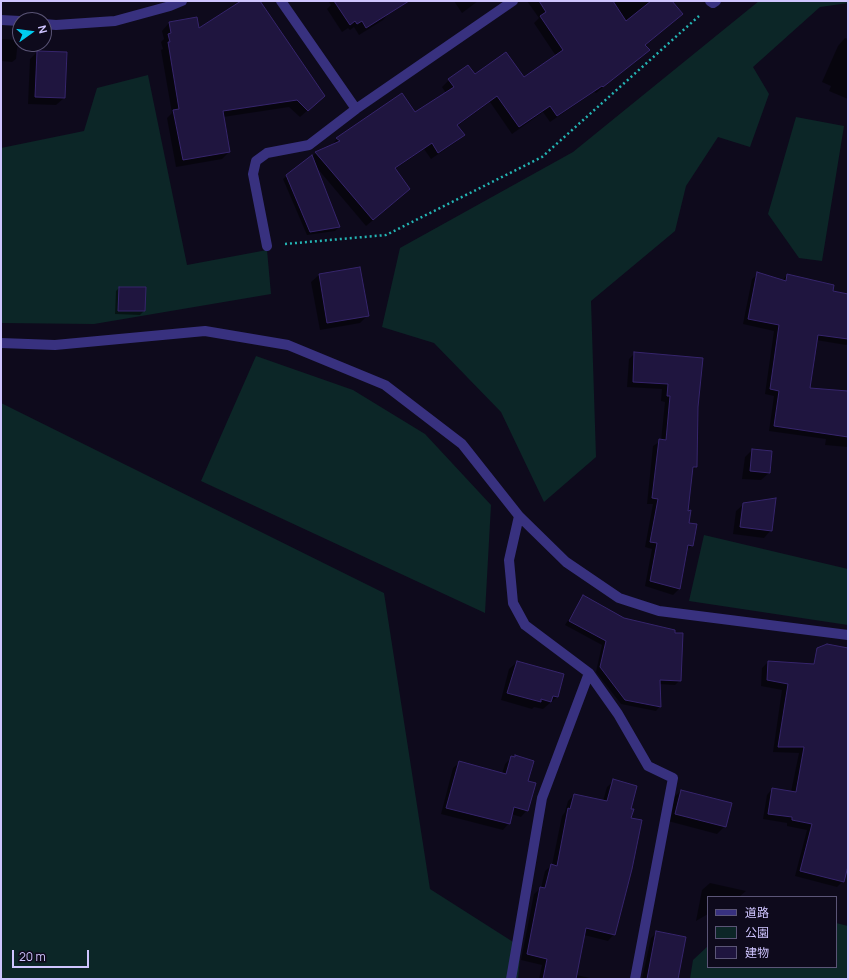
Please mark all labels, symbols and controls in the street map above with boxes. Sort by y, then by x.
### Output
north arrow [12,12,52,52]
text: N [35,24,51,35]
legend [707,896,837,968]
text: 道路 [745,904,769,921]
text: 公園 [745,924,769,941]
scale bar [14,942,91,968]
text: 建物 [745,944,769,961]
text: 20 m [19,948,46,965]

